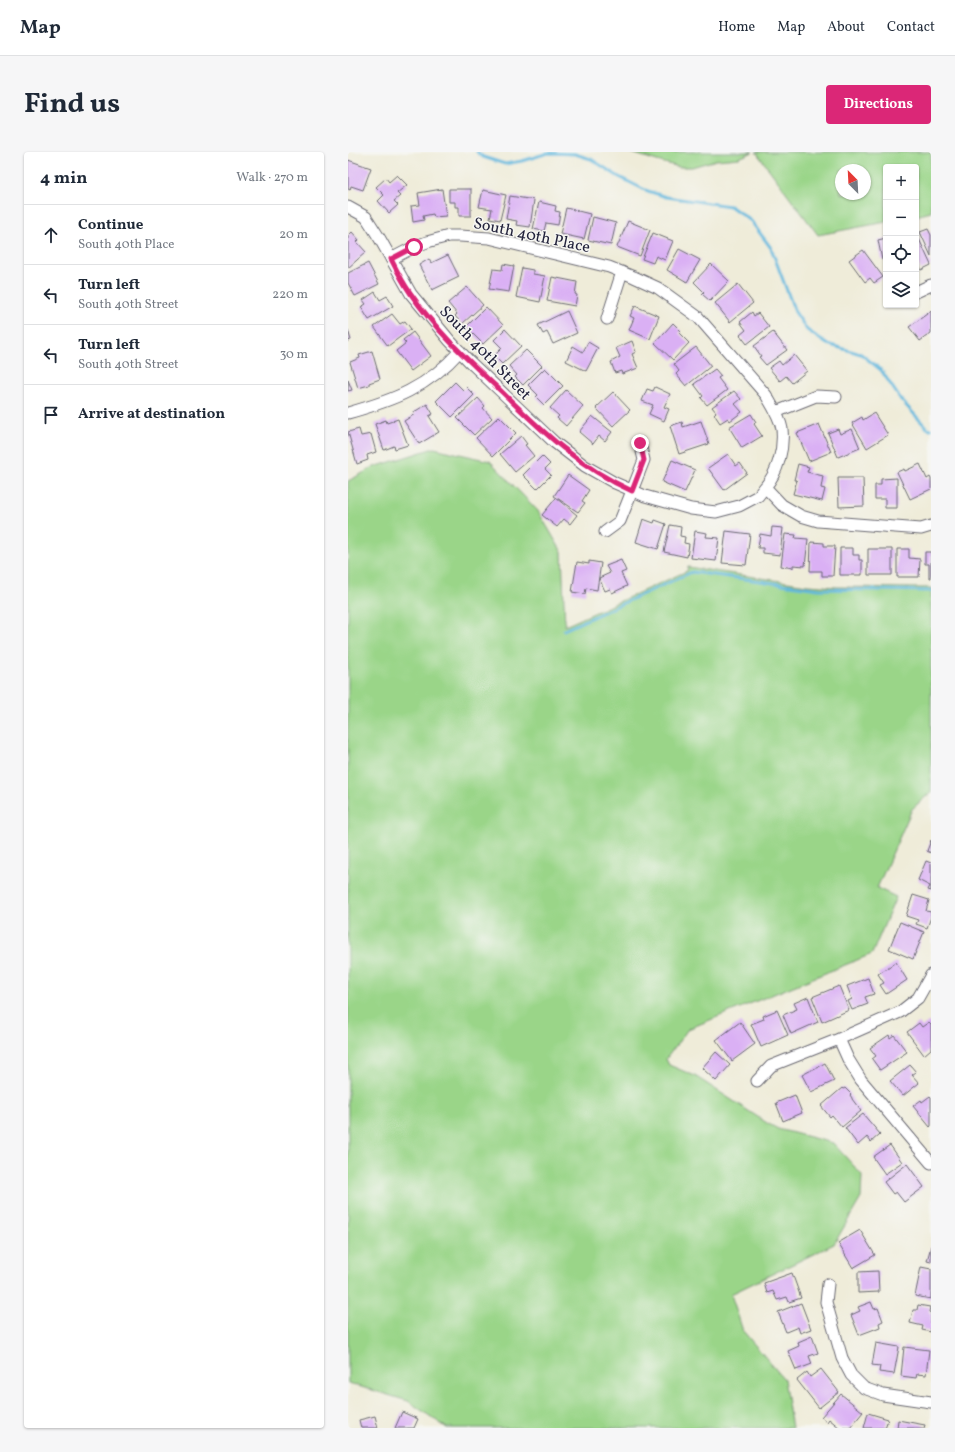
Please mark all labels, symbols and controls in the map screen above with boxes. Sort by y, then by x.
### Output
text: Map [20,15,61,41]
text: Home [718,18,755,37]
text: Map [777,18,805,37]
text: About [827,18,865,37]
text: Contact [887,18,935,37]
text: Find us [24,85,120,124]
button: Directions [826,85,931,124]
north arrow [835,164,871,200]
map controls [883,164,919,308]
button: + [883,164,919,200]
text: 4 min [40,167,87,190]
text: Walk · 270 m [236,169,308,187]
button: − [883,200,919,236]
street label: South 40th Place [471,213,592,259]
text: Continue [78,215,143,236]
icon: ahead [40,224,62,246]
text: 20 m [279,226,308,244]
text: South 40th Place [78,236,174,254]
button: locate [883,236,919,272]
route start [405,238,423,256]
button: layers [883,272,919,308]
text: Turn left [78,275,140,296]
icon: left [40,284,62,306]
text: 220 m [272,286,308,304]
text: South 40th Street [78,296,179,314]
street label: South 40th Street [434,301,536,406]
text: Turn left [78,335,140,356]
icon: left [40,344,62,366]
text: 30 m [280,346,308,364]
text: South 40th Street [78,356,179,374]
icon: arrive [40,404,62,426]
text: Arrive at destination [78,404,225,425]
route end [631,434,649,452]

